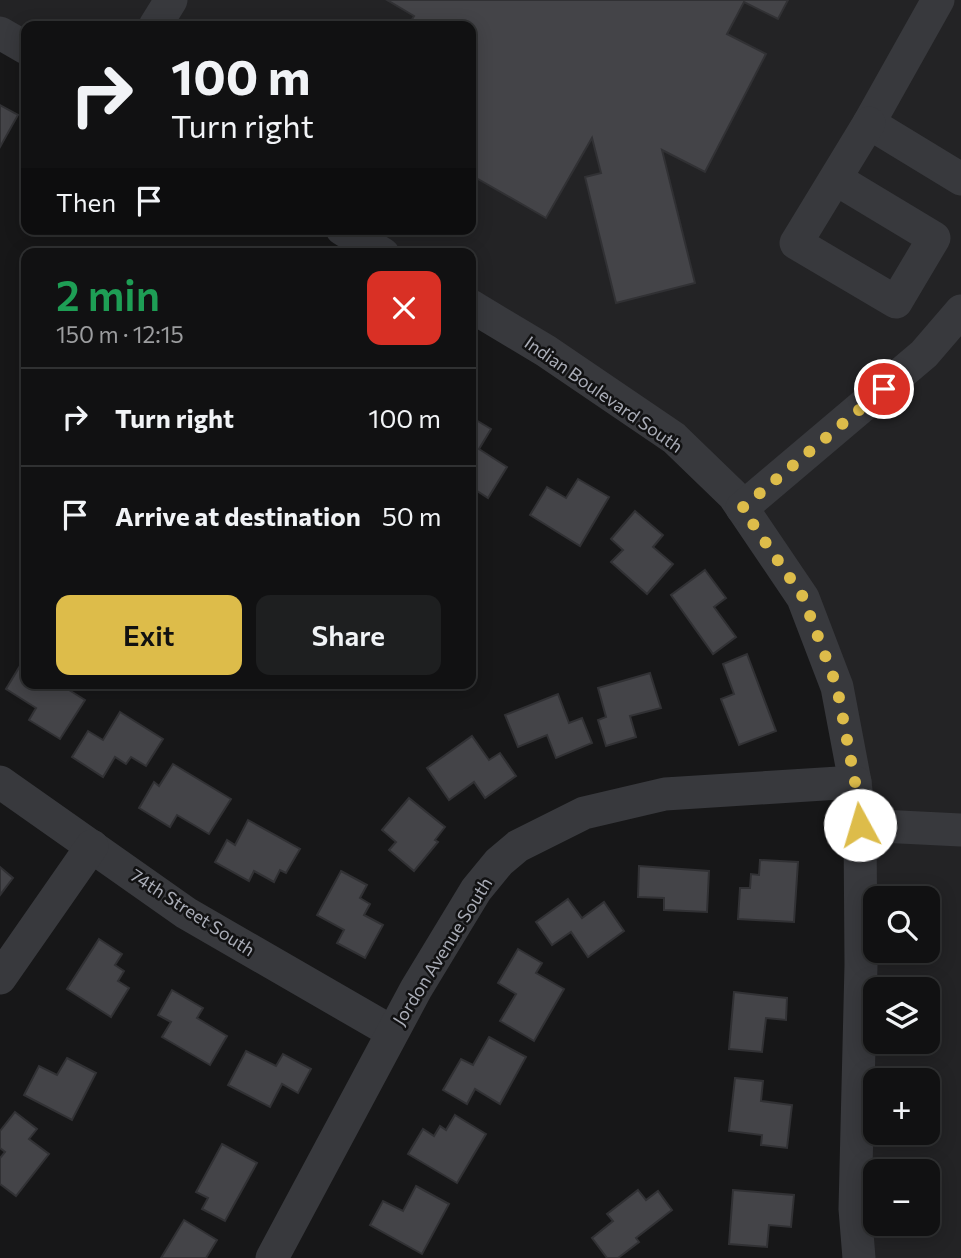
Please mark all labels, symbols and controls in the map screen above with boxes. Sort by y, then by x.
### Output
text: 100 m [171,45,310,105]
icon: right [56,49,147,140]
text: Turn right [171,105,314,145]
icon: arrive [130,182,168,220]
text: Then [56,186,116,217]
text: 2 min [56,268,160,320]
button: close [367,271,441,345]
text: 150 m · 12:15 [56,320,184,348]
street label: Indian Boulevard South [521,331,687,457]
pin [854,359,914,419]
icon: arrive [865,370,903,408]
icon: right [56,398,94,436]
text: Turn right [115,402,234,433]
text: 100 m [368,402,441,433]
icon: arrive [56,496,94,534]
text: Arrive at destination [115,500,361,531]
text: 50 m [382,500,441,531]
button: Exit [56,595,242,675]
button: Share [256,595,441,675]
position arrow [823,788,897,862]
street label: 74th Street South [127,864,259,960]
street label: Jordon Avenue South [388,873,496,1029]
map controls [863,886,940,1236]
button: search [863,886,940,963]
button: layers [863,977,940,1054]
button: + [863,1068,940,1145]
button: − [863,1159,940,1236]

